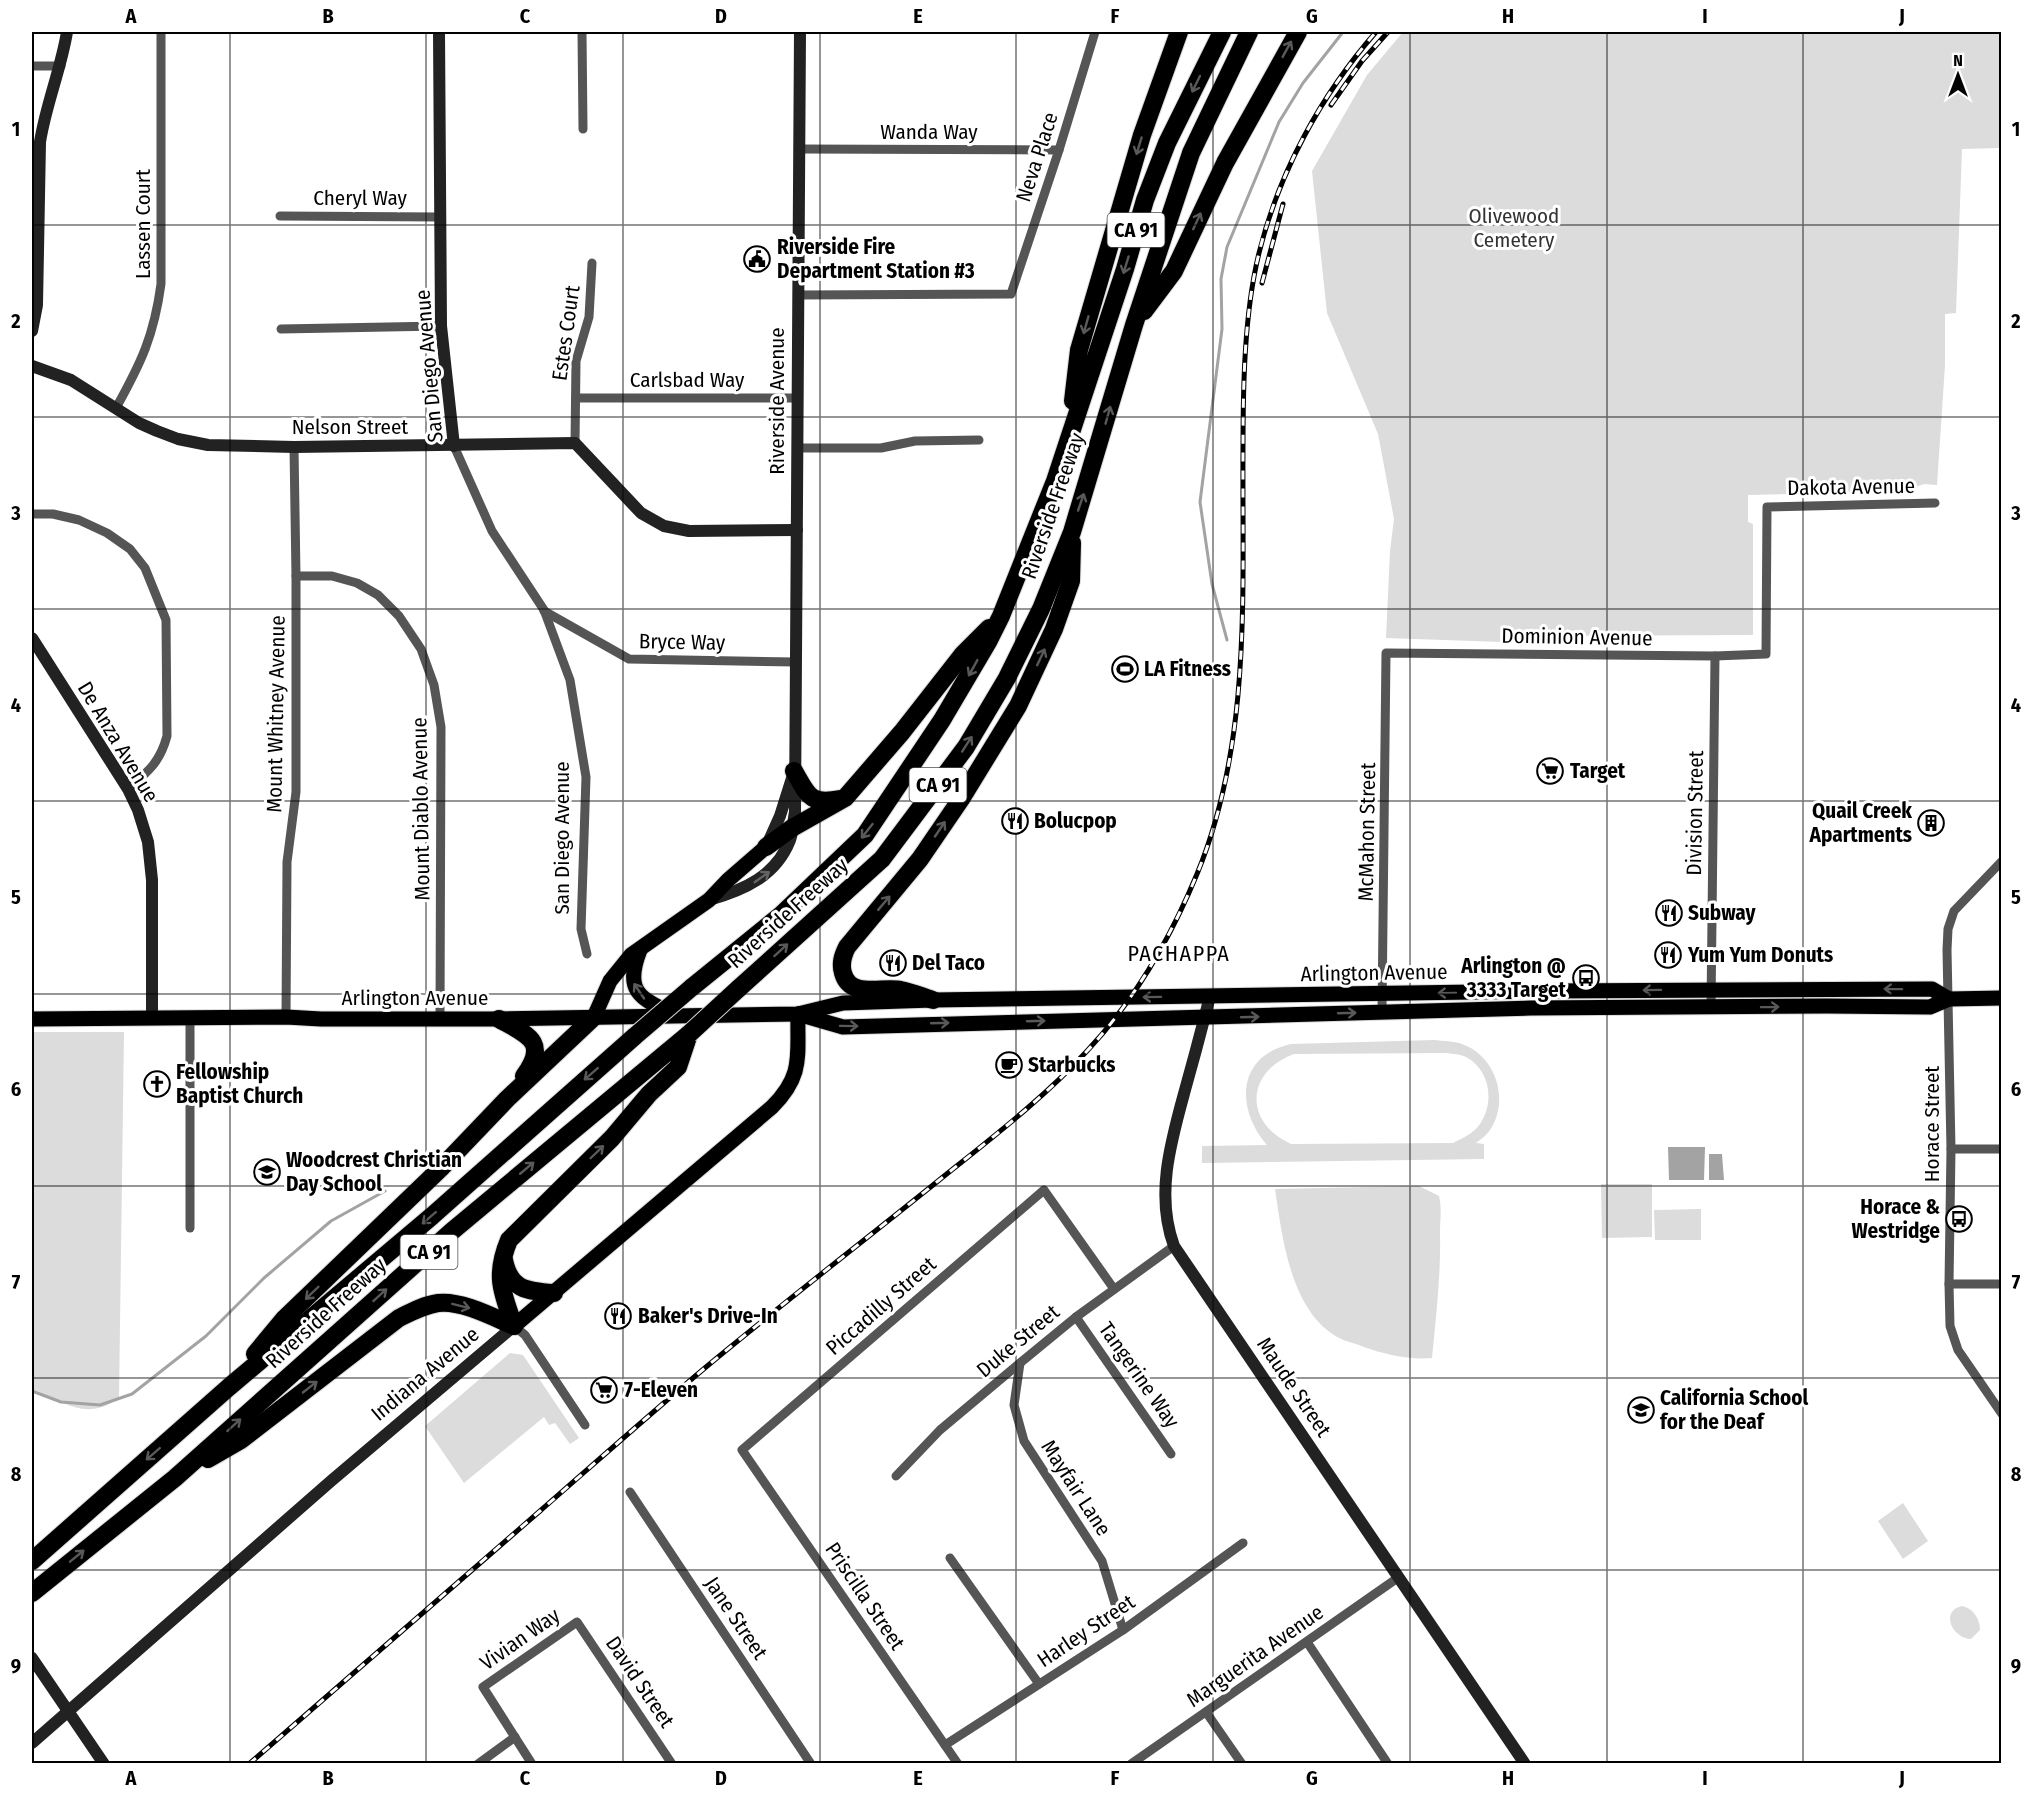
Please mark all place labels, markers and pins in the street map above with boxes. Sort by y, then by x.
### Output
place label: Riverside Fire Department Station #3 [777,234,975,284]
public building icon: Riverside Fire Department Station #3 [742,244,772,274]
sports icon: LA Fitness [1110,654,1140,684]
place label: LA Fitness [1144,656,1231,682]
supermarket icon: Target [1535,756,1565,786]
place label: Target [1570,758,1626,784]
place label: Quail Creek Apartments [1809,798,1912,848]
restaurant icon: Bolucpop [1000,806,1030,836]
place label: Bolucpop [1034,808,1117,834]
building icon: Quail Creek Apartments [1916,808,1946,838]
restaurant icon: Subway [1654,898,1684,928]
place label: Subway [1688,900,1756,926]
restaurant icon: Yum Yum Donuts [1653,940,1683,970]
place label: Yum Yum Donuts [1687,942,1833,968]
restaurant icon: Del Taco [878,948,908,978]
place label: Del Taco [912,950,985,976]
place label: Arlington @ 3333 Target [1460,953,1567,1003]
bus stop icon: Arlington @ 3333 Target [1571,963,1601,993]
cafe icon: Starbucks [994,1050,1024,1080]
place label: Starbucks [1028,1052,1115,1078]
place label: Fellowship Baptist Church [176,1059,303,1109]
church icon: Fellowship Baptist Church [142,1069,172,1099]
place label: Woodcrest Christian Day School [286,1147,462,1197]
school or university icon: Woodcrest Christian Day School [252,1157,282,1187]
place label: Horace & Westridge [1852,1194,1940,1244]
bus stop icon: Horace & Westridge [1944,1204,1974,1234]
restaurant icon: Baker's Drive-In [603,1301,633,1331]
place label: Baker's Drive-In [638,1303,778,1329]
supermarket icon: 7-Eleven [589,1375,619,1405]
place label: 7-Eleven [624,1377,698,1403]
place label: California School for the Deaf [1660,1385,1809,1435]
school or university icon: California School for the Deaf [1626,1395,1656,1425]

